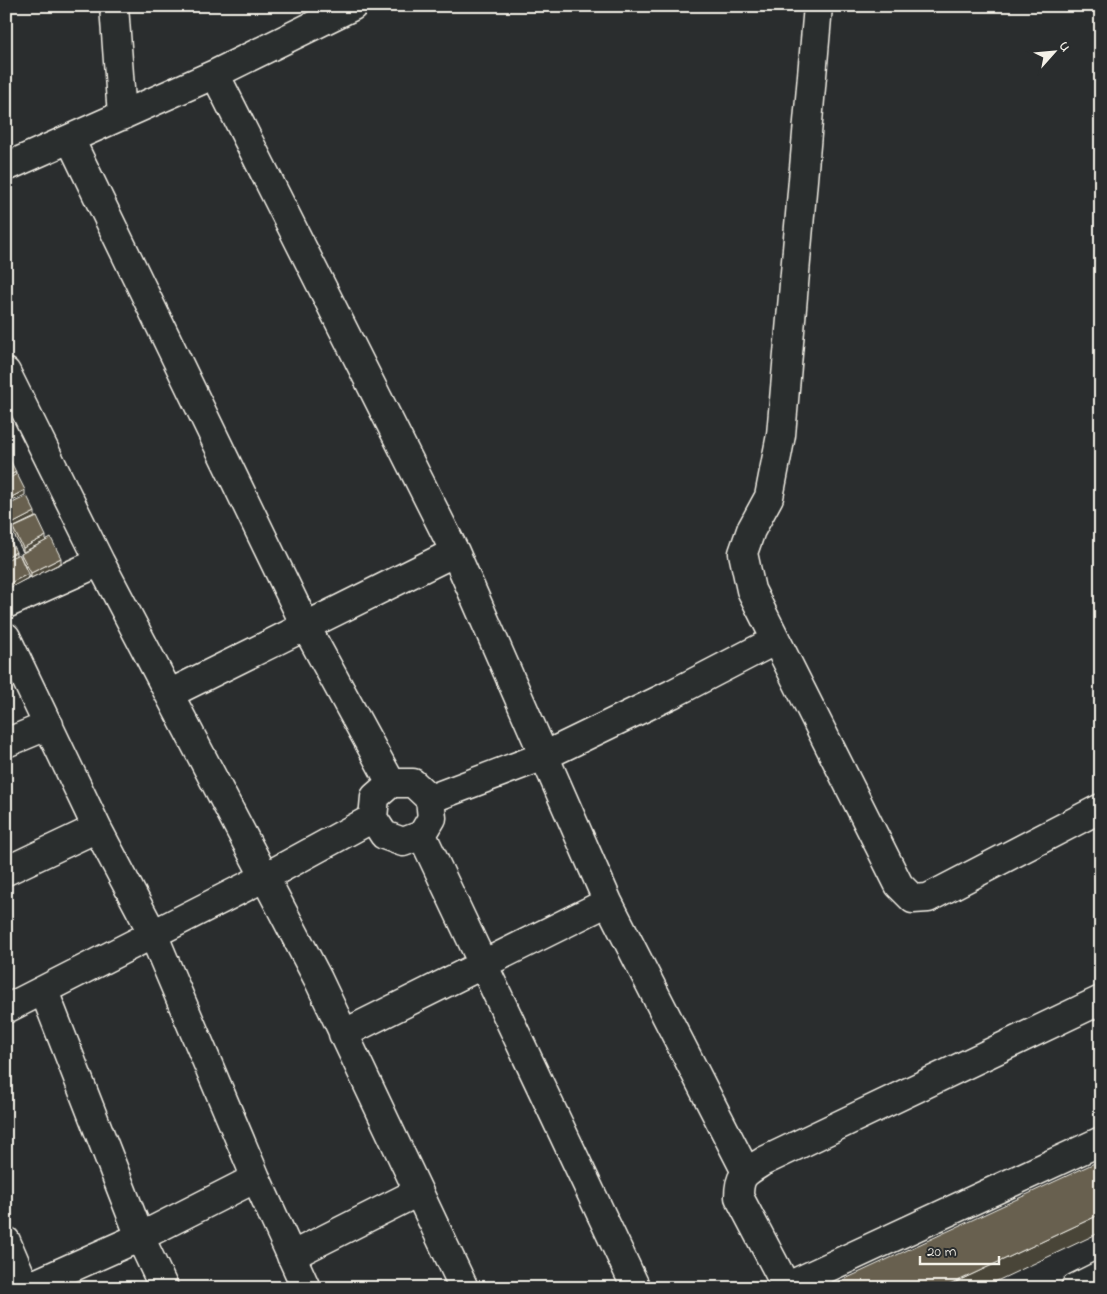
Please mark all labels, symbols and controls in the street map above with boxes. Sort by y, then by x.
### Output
north arrow [1030,28,1080,78]
text: U [1053,38,1076,56]
scale bar [920,1234,998,1266]
text: 20 m [927,1241,957,1263]

